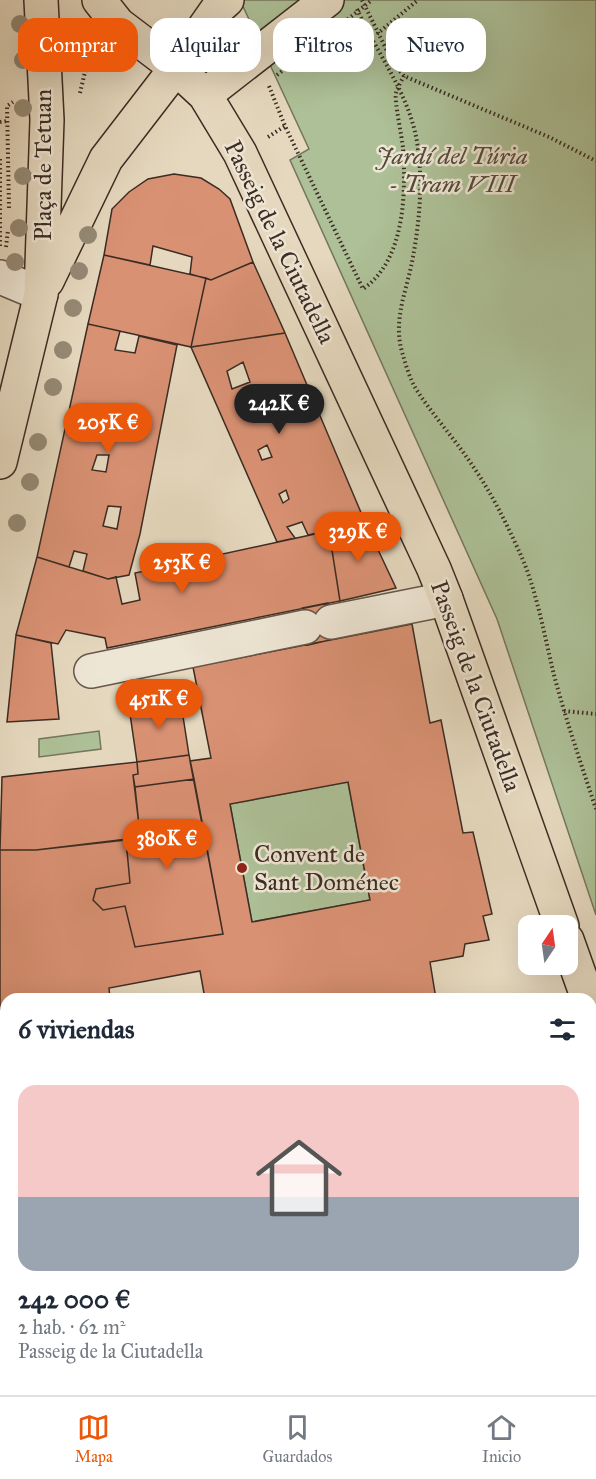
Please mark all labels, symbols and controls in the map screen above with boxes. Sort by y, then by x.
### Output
chip: Comprar [18,18,138,72]
chip: Alquilar [150,18,261,72]
chip: Filtros [273,18,374,72]
chip: Nuevo [386,18,486,72]
street label: Plaça de Tetuan [28,89,58,241]
street label: Passeig de la Ciutadella [218,136,343,349]
park label: Jardí del Túria - Tram VIII [374,141,528,199]
pin: 242K € [230,384,328,435]
text: 242K € [248,391,310,415]
pin: 205K € [59,403,157,454]
text: 205K € [77,410,139,434]
pin: 329K € [309,512,407,563]
text: 329K € [328,519,388,543]
pin: 253K € [133,543,231,594]
text: 253K € [153,550,211,574]
street label: Passeig de la Ciutadella [424,576,528,796]
pin: 451K € [110,679,208,730]
text: 451K € [130,686,188,710]
pin: 380K € [118,819,216,870]
text: 380K € [137,826,197,850]
place label: Convent de Sant Doménec [254,839,399,897]
marker: Convent de Sant Doménec [235,861,249,875]
north arrow [518,915,578,975]
map controls [518,915,578,975]
text: 6 viviendas [18,1013,134,1045]
icon: filters [546,1013,579,1046]
icon: home [245,1124,353,1232]
text: 242 000 € [18,1283,131,1315]
text: 2 hab. · 62 m² [18,1315,126,1339]
text: Passeig de la Ciutadella [18,1339,203,1363]
tab: Mapa [75,1411,113,1466]
tab: Guardados [263,1411,332,1466]
tab: Inicio [482,1411,521,1466]

